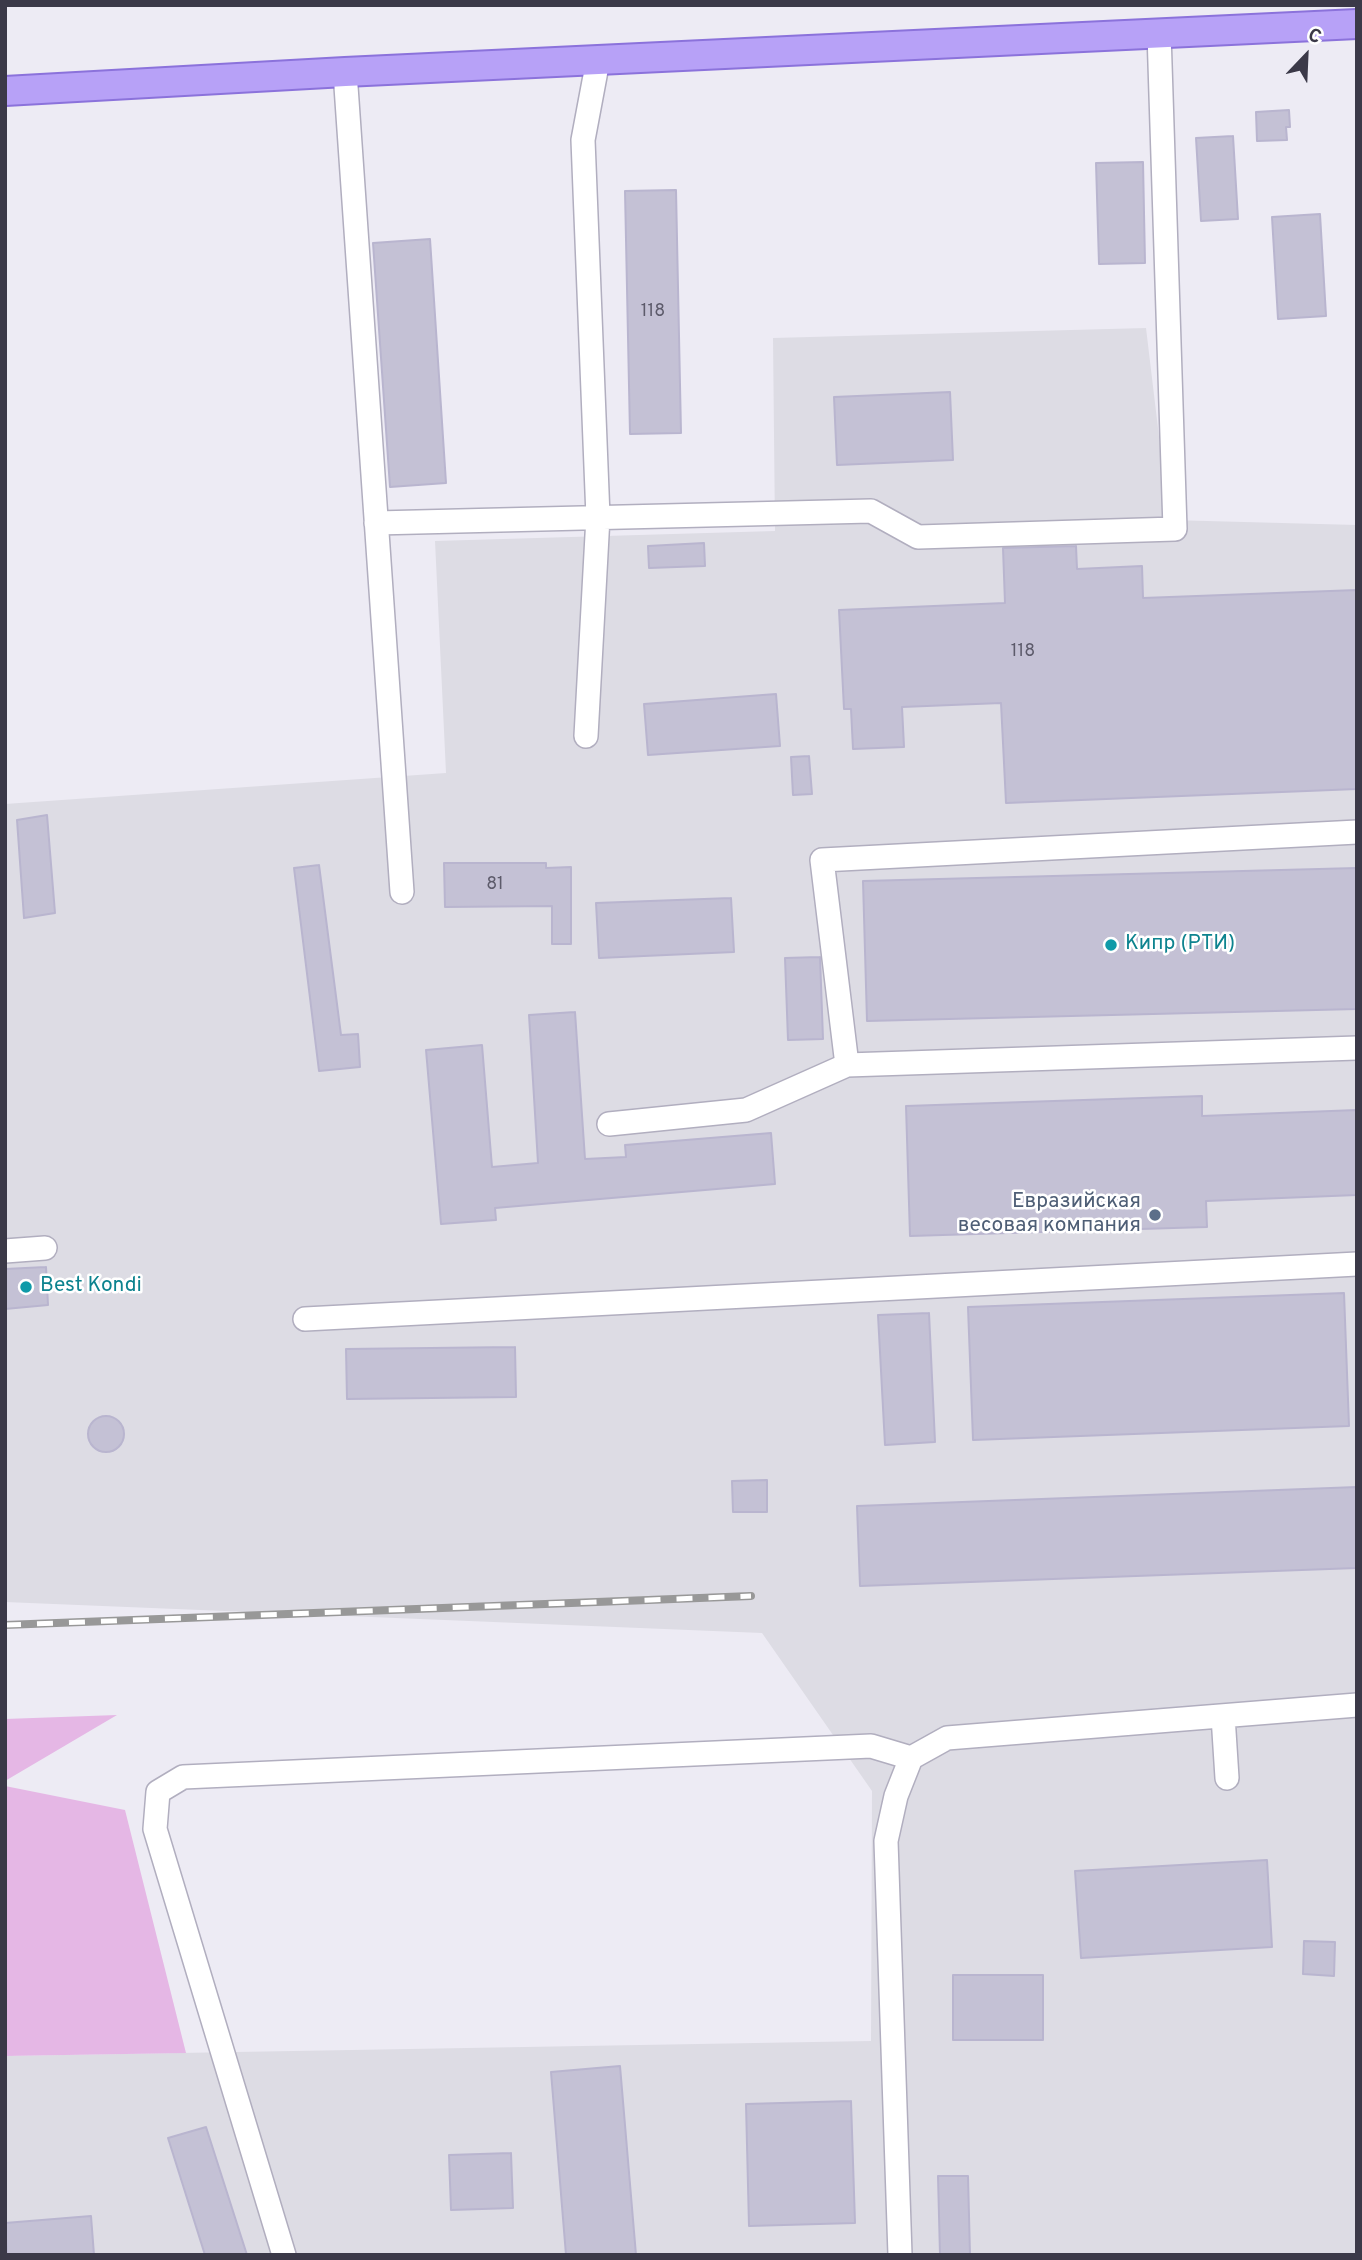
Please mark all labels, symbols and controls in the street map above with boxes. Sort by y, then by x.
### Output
north arrow [1271,21,1341,91]
text: С [1304,23,1324,50]
house number: 118 [641,301,665,323]
house number: 118 [1011,641,1035,663]
house number: 81 [486,874,504,896]
place label: Кипр (РТИ) [1125,932,1235,958]
marker: Кипр (РТИ) [1103,937,1119,953]
place label: Евразийская весовая компания [958,1190,1141,1240]
marker: Евразийская весовая компания [1147,1207,1163,1223]
place label: Best Kondi [40,1274,142,1300]
marker: Best Kondi [18,1279,34,1295]

